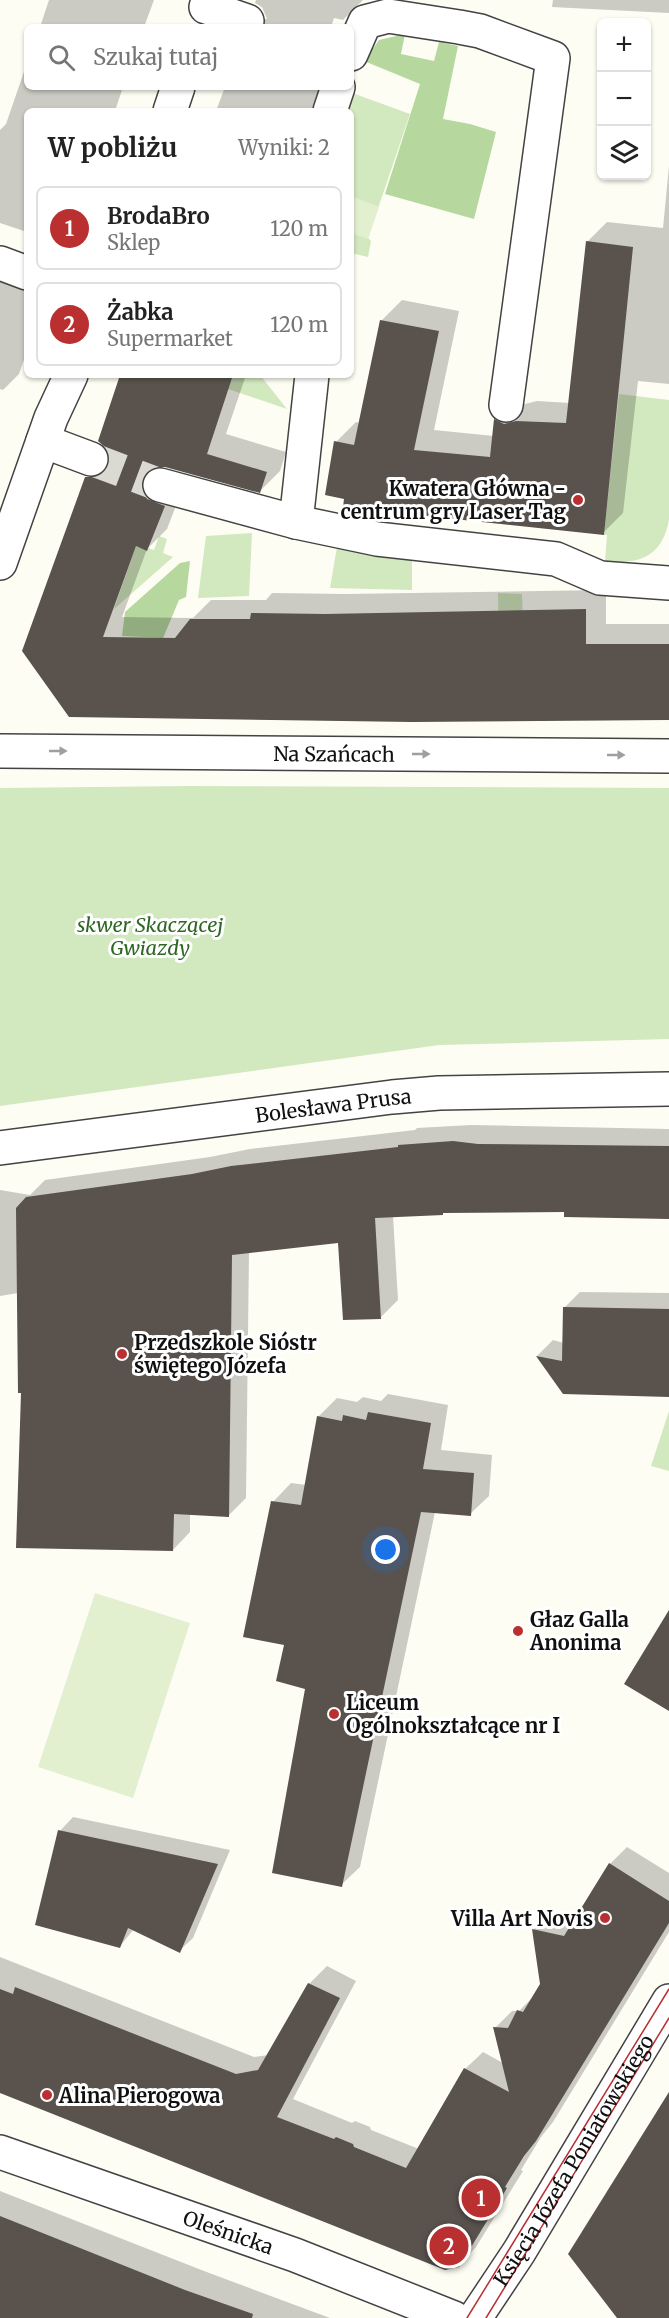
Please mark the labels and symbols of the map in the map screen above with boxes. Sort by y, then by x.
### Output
place label: Kwatera Główna - centrum gry Laser Tag [341,476,566,524]
marker: Kwatera Główna - centrum gry Laser Tag [571,493,585,507]
street label: Na Szańcach [273,741,395,766]
one-way arrow [49,746,68,756]
one-way arrow [412,749,431,759]
one-way arrow [607,750,626,760]
park label: skwer Skaczącej Gwiazdy [77,912,223,960]
street label: Bolesława Prusa [254,1083,413,1127]
place label: Przedszkole Sióstr świętego Józefa [134,1330,317,1378]
marker: Przedszkole Sióstr świętego Józefa [115,1347,129,1361]
your location [371,1535,400,1564]
place label: Głaz Galla Anonima [529,1607,629,1655]
marker: Głaz Galla Anonima [511,1624,525,1638]
place label: Liceum Ogólnokształcące nr I [346,1690,560,1738]
marker: Liceum Ogólnokształcące nr I [327,1707,341,1721]
place label: Villa Art Novis [450,1906,593,1931]
marker: Villa Art Novis [598,1911,612,1925]
street label: Księcia Józefa Poniatowskiego [488,2030,659,2291]
place label: Alina Pierogowa [58,2083,220,2108]
marker: Alina Pierogowa [40,2088,54,2102]
pin: 1 [462,2176,500,2220]
street label: Oleśnicka [180,2205,277,2259]
pin: 2 [430,2224,468,2268]

